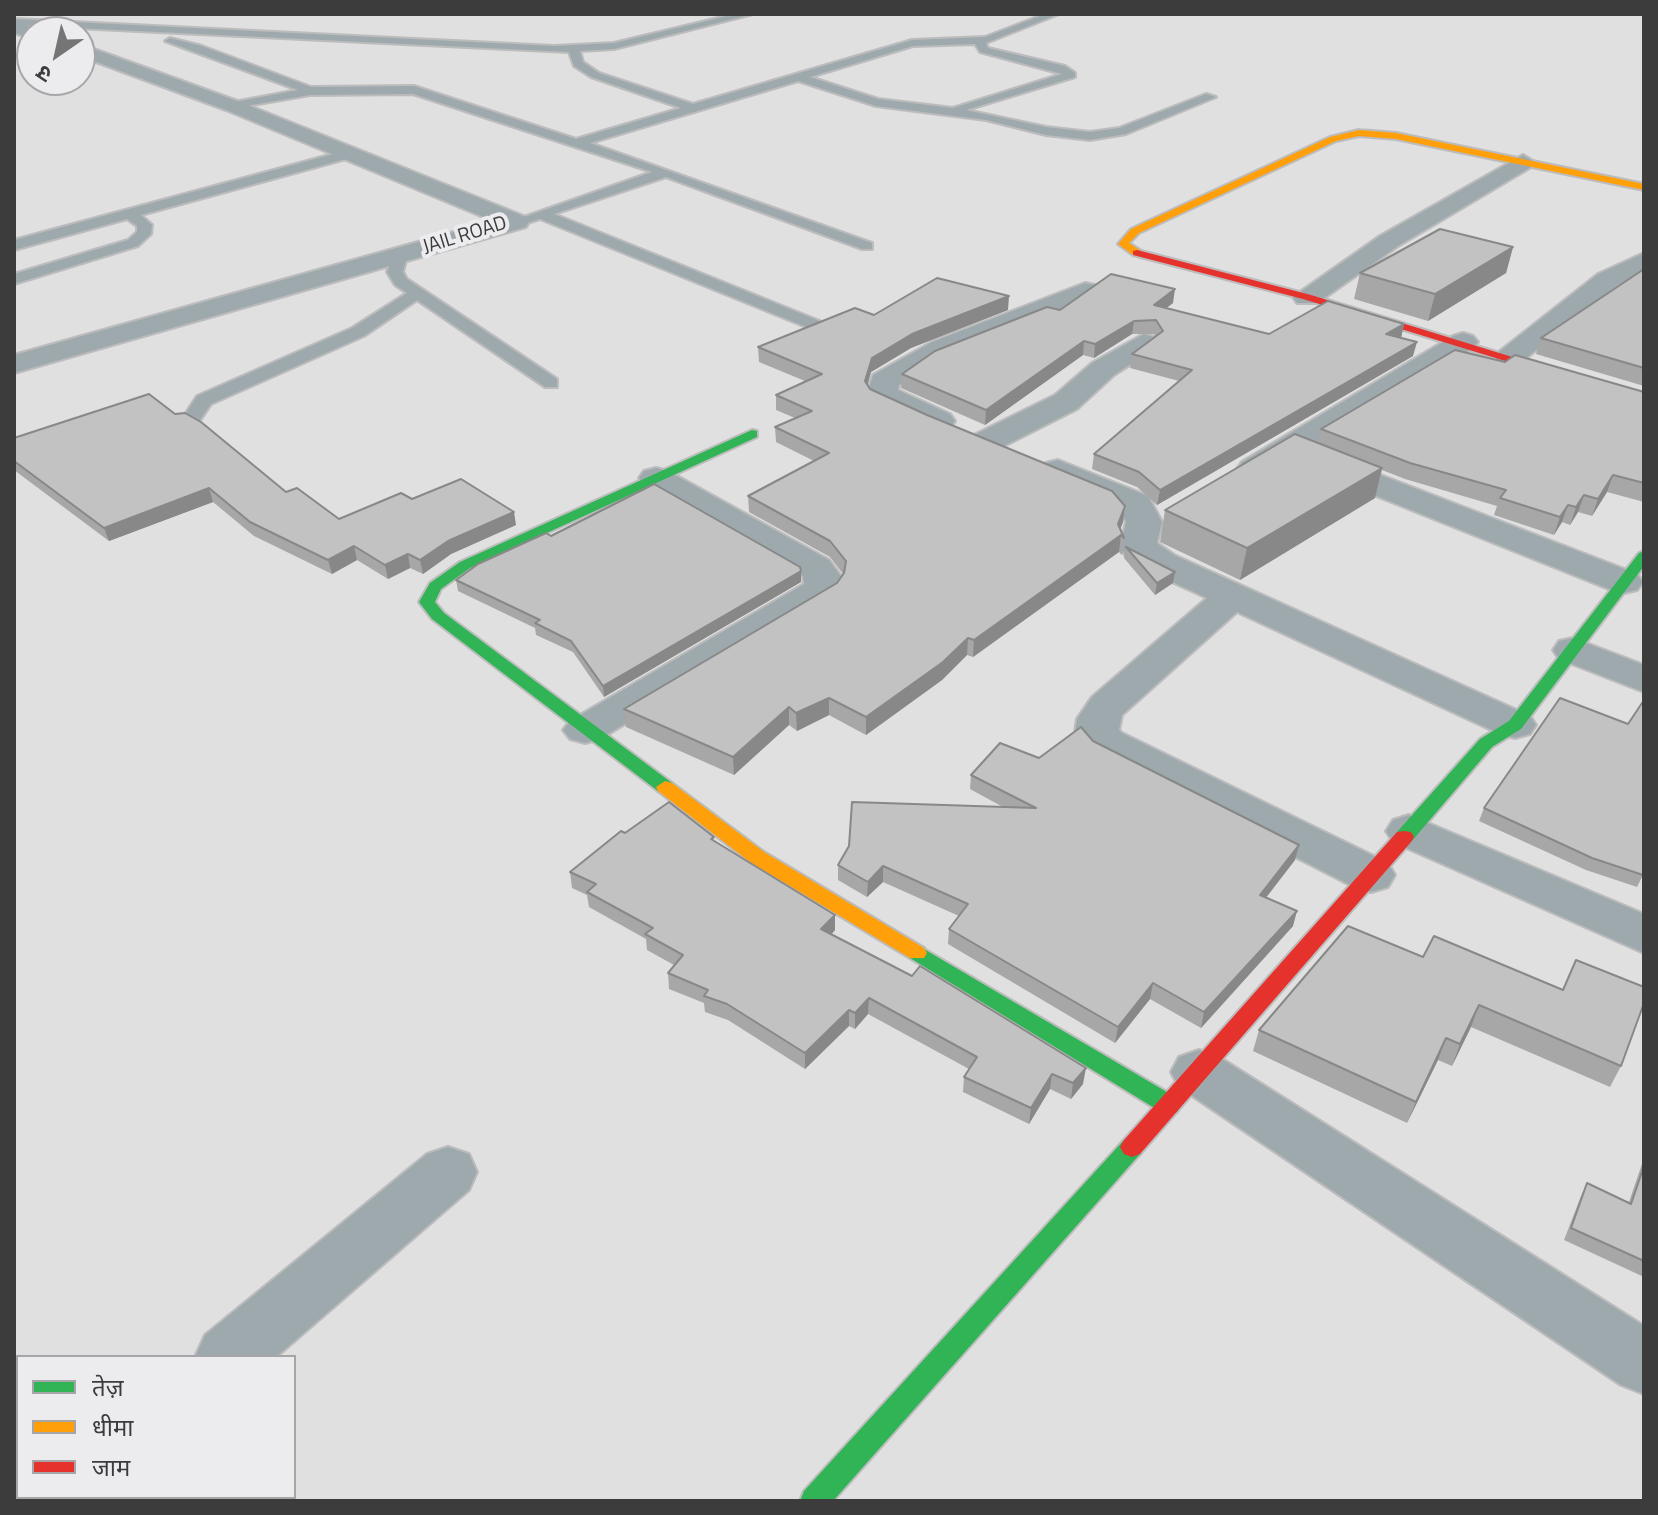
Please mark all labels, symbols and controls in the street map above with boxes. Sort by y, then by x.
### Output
north arrow [16,16,96,96]
text: उ [29,57,59,92]
street label: JAIL ROAD [420,212,510,260]
legend [16,1355,296,1499]
text: तेज़ [92,1369,124,1405]
text: धीमा [92,1409,134,1445]
text: जाम [92,1449,130,1485]

